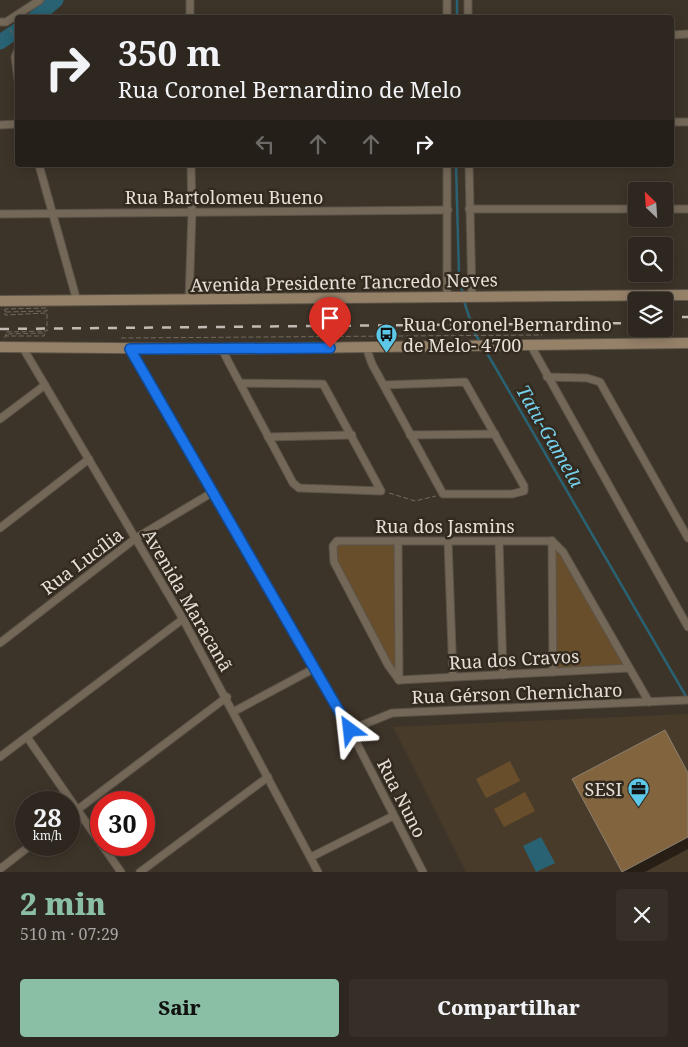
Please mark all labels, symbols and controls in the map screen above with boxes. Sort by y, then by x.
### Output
text: 350 m [118,29,221,76]
icon: right [35,35,100,100]
text: Rua Coronel Bernardino de Melo [118,74,462,104]
icon: left [251,130,279,158]
icon: ahead [304,130,332,158]
icon: ahead [357,130,385,158]
icon: right [410,130,438,158]
north arrow [628,182,672,228]
map controls [628,182,673,337]
street label: Rua Bartolomeu Bueno [125,185,323,209]
button: search [628,237,673,282]
street label: Avenida Presidente Tancredo Neves [190,267,498,297]
button: layers [628,292,673,337]
pin [309,297,351,348]
icon: arrive [316,304,344,332]
place label: Rua Coronel Bernardino de Melo- 4700 [403,312,612,357]
bus stop icon: Rua Coronel Bernardino de Melo- 4700 [375,322,399,353]
water label: Tatu-Gamela [510,380,590,492]
street label: Rua dos Jasmins [375,514,515,538]
street label: Rua Lucília [36,522,128,600]
street label: Avenida Maracanã [137,524,239,676]
street label: Rua dos Cravos [448,644,580,674]
street label: Rua Gérson Chernicharo [411,677,623,709]
position arrow [323,703,375,755]
street label: Rua Nuno [372,755,432,841]
place label: SESI [585,777,622,801]
office icon: SESI [626,777,650,808]
speed limit sign: 30 [90,791,155,856]
text: 28 [33,800,62,834]
text: km/h [33,827,62,844]
text: 2 min [20,883,106,924]
button: close [616,889,668,941]
text: 510 m · 07:29 [20,923,119,945]
button: Sair [20,979,339,1037]
button: Compartilhar [349,979,668,1037]

